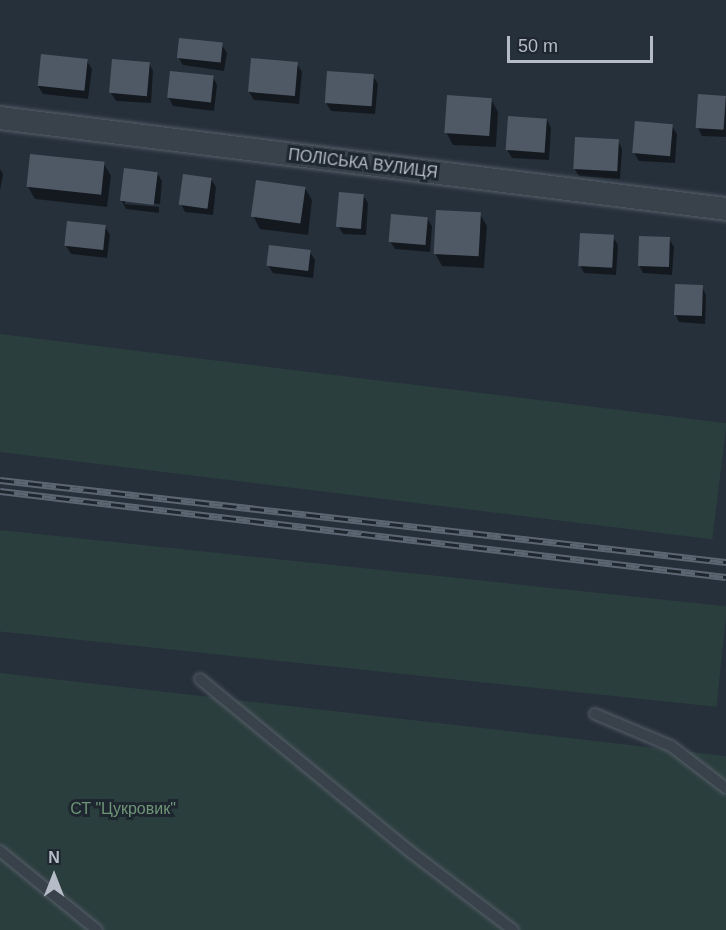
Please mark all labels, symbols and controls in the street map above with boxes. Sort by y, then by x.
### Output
scale bar [510,24,656,62]
text: 50 m [518,36,558,56]
street label: ПОЛІСЬКА ВУЛИЦЯ [287,145,439,183]
park label: СТ "Цукровик" [70,799,176,819]
north arrow [24,846,84,906]
text: N [48,849,60,866]

